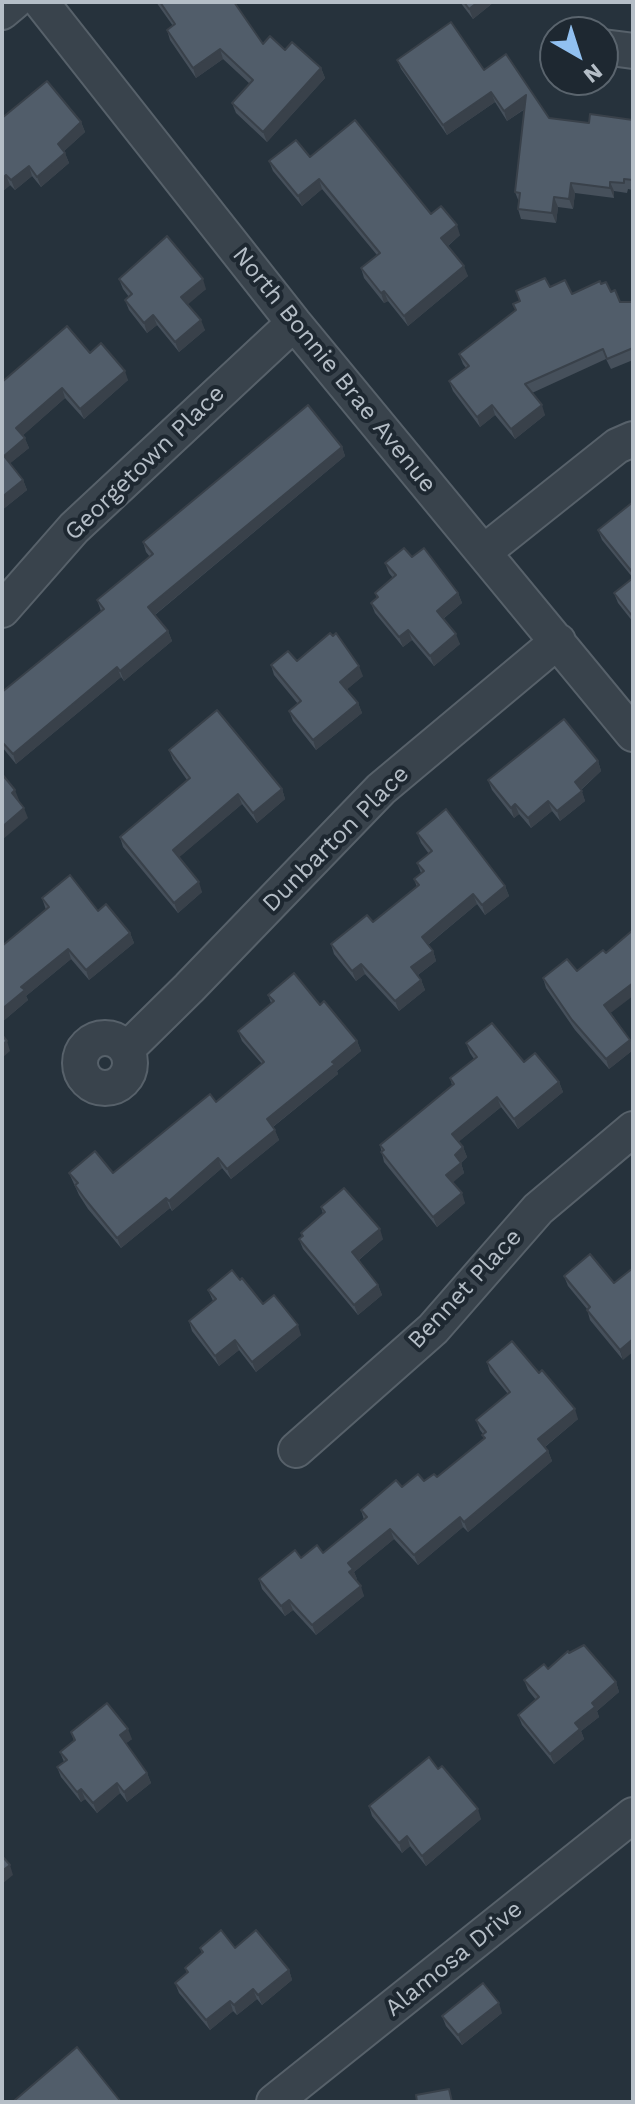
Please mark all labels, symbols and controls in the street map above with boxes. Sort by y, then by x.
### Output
north arrow [539,16,619,96]
text: N [579,59,607,88]
street label: North Bonnie Brae Avenue [226,241,442,499]
street label: Georgetown Place [59,379,231,547]
street label: Dunbarton Place [257,760,415,918]
street label: Bennet Place [402,1223,528,1355]
street label: Alamosa Drive [380,1895,528,2023]

